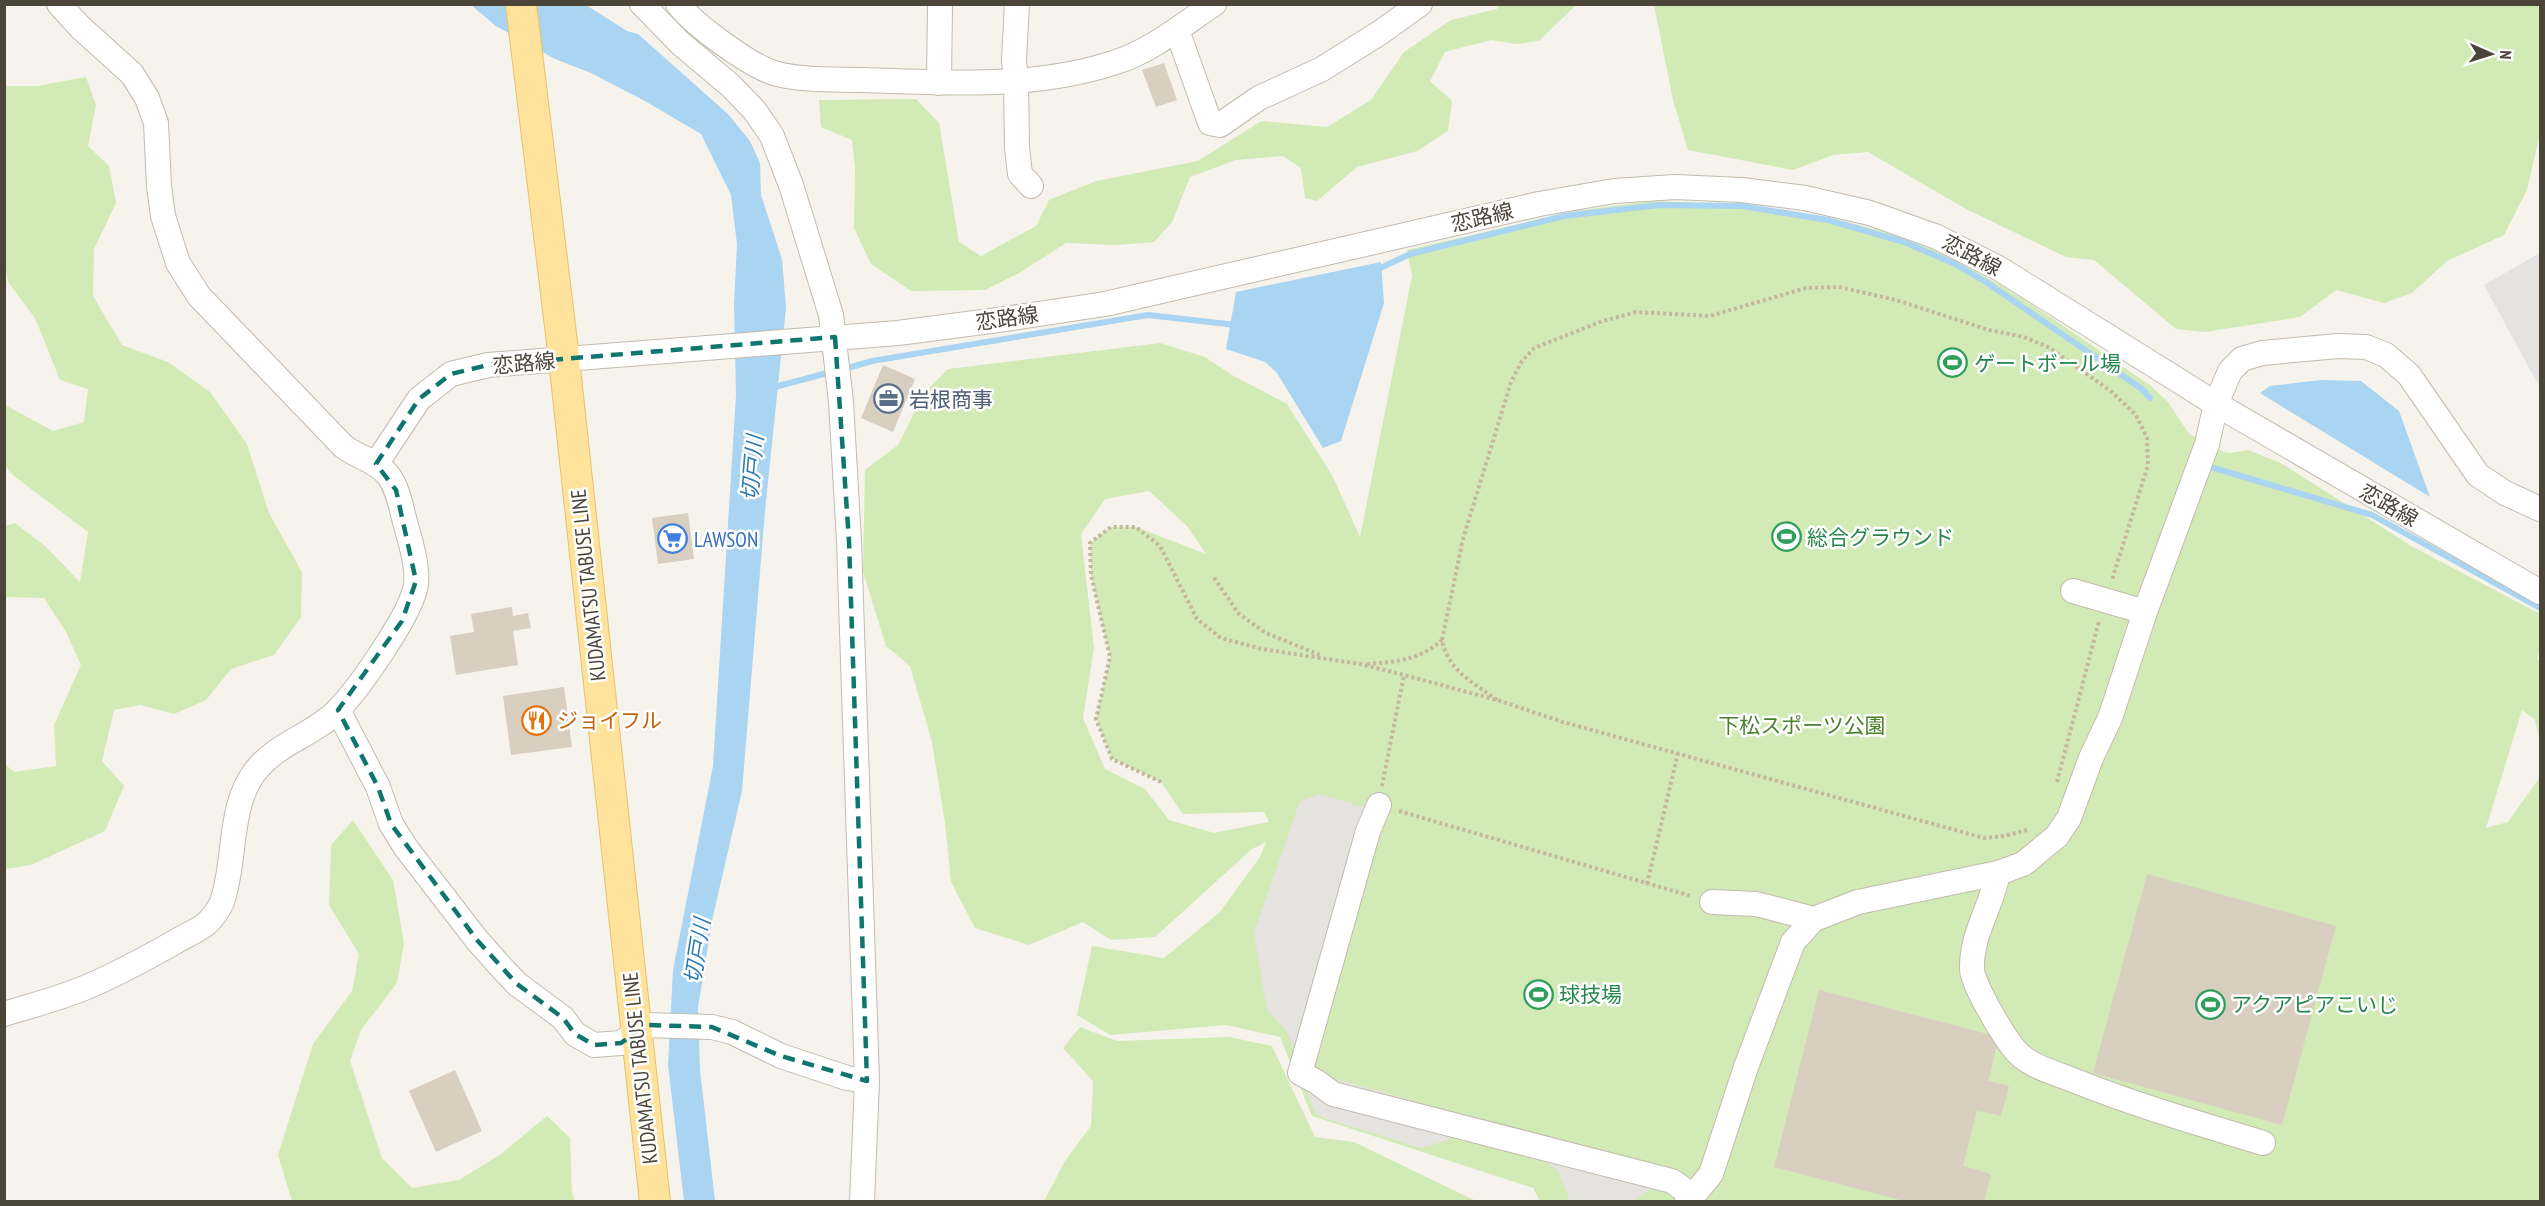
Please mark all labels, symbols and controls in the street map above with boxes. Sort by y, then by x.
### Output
north arrow [2461,24,2521,84]
text: N [2496,50,2516,60]
street label: 恋路線 [1448,197,1516,237]
street label: 恋路線 [1938,228,2006,282]
street label: 恋路線 [974,300,1040,336]
street label: 恋路線 [491,347,557,379]
sports icon: ゲートボール場 [1937,347,1969,379]
place label: ゲートボール場 [1974,350,2121,377]
office icon: 岩根商事 [872,383,904,415]
place label: 岩根商事 [909,386,993,413]
water label: 切戸川 [735,432,769,502]
street label: 恋路線 [2355,478,2423,532]
street label: KUDAMATSU TABUSE LINE [565,488,611,682]
sports icon: 総合グラウンド [1770,521,1802,553]
supermarket icon: LAWSON [657,523,689,555]
place label: 総合グラウンド [1807,524,1954,551]
place label: LAWSON [694,526,758,553]
restaurant icon: ジョイフル [520,704,552,736]
place label: ジョイフル [557,707,662,734]
park label: 下松スポーツ公園 [1718,712,1886,739]
water label: 切戸川 [678,914,716,986]
street label: KUDAMATSU TABUSE LINE [617,971,663,1165]
sports icon: 球技場 [1522,978,1554,1010]
place label: 球技場 [1559,981,1622,1008]
sports icon: アクアピアこいじ [2194,988,2226,1020]
place label: アクアピアこいじ [2231,991,2398,1018]

